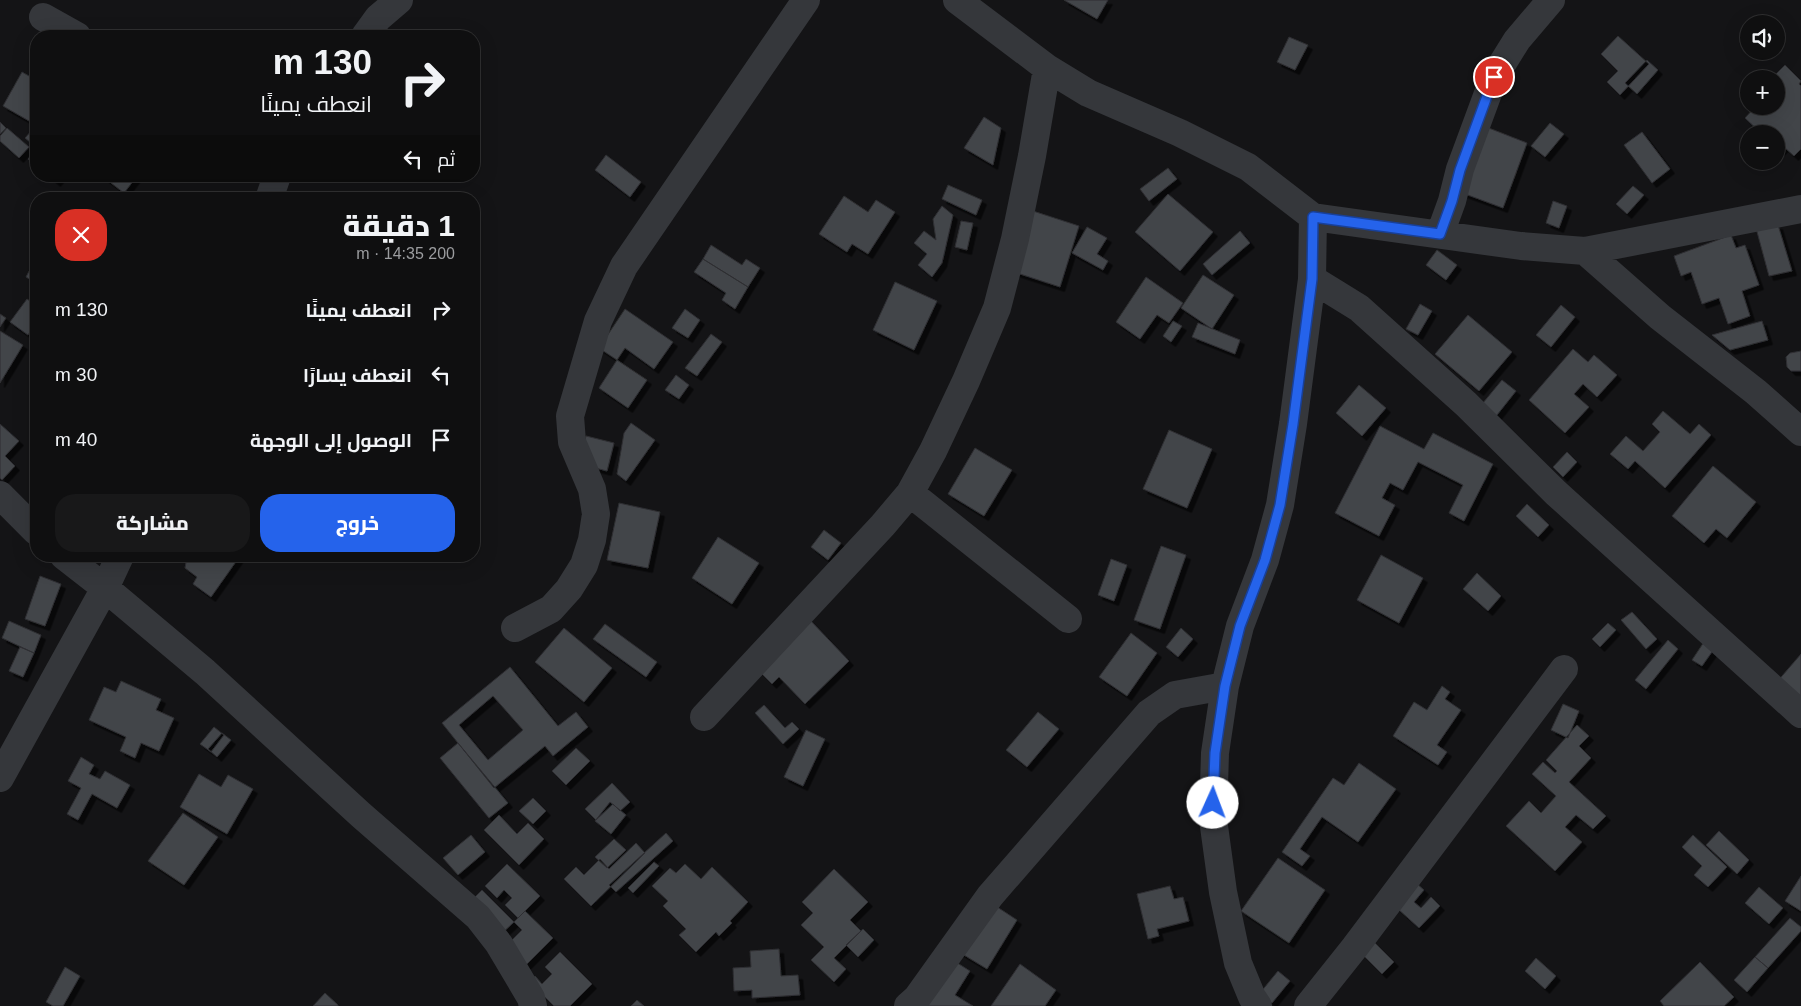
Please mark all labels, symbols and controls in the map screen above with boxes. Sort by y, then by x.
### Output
map controls [1740,15,1785,170]
button: sound [1740,15,1785,60]
text: 130 m [273,42,372,81]
icon: right [390,50,455,115]
pin [1473,56,1515,98]
icon: arrive [1480,63,1508,91]
button: + [1740,70,1785,115]
text: انعطف يمينًا [260,92,372,117]
button: − [1740,125,1785,170]
icon: left [399,145,427,173]
text: ثم [437,149,455,170]
button: close [55,209,107,261]
text: 1 دقيقة [343,209,455,242]
text: 200 m · 14:35 [356,245,455,262]
icon: right [427,296,455,324]
text: 130 m [55,299,108,320]
text: انعطف يمينًا [305,300,412,321]
icon: left [427,361,455,389]
text: 30 m [55,364,97,385]
text: انعطف يسارًا [303,365,412,386]
icon: arrive [427,426,455,454]
text: 40 m [55,429,97,450]
text: الوصول إلى الوجهة [250,430,412,451]
button: مشاركة [55,494,250,552]
button: خروج [260,494,455,552]
position arrow [1186,776,1238,828]

